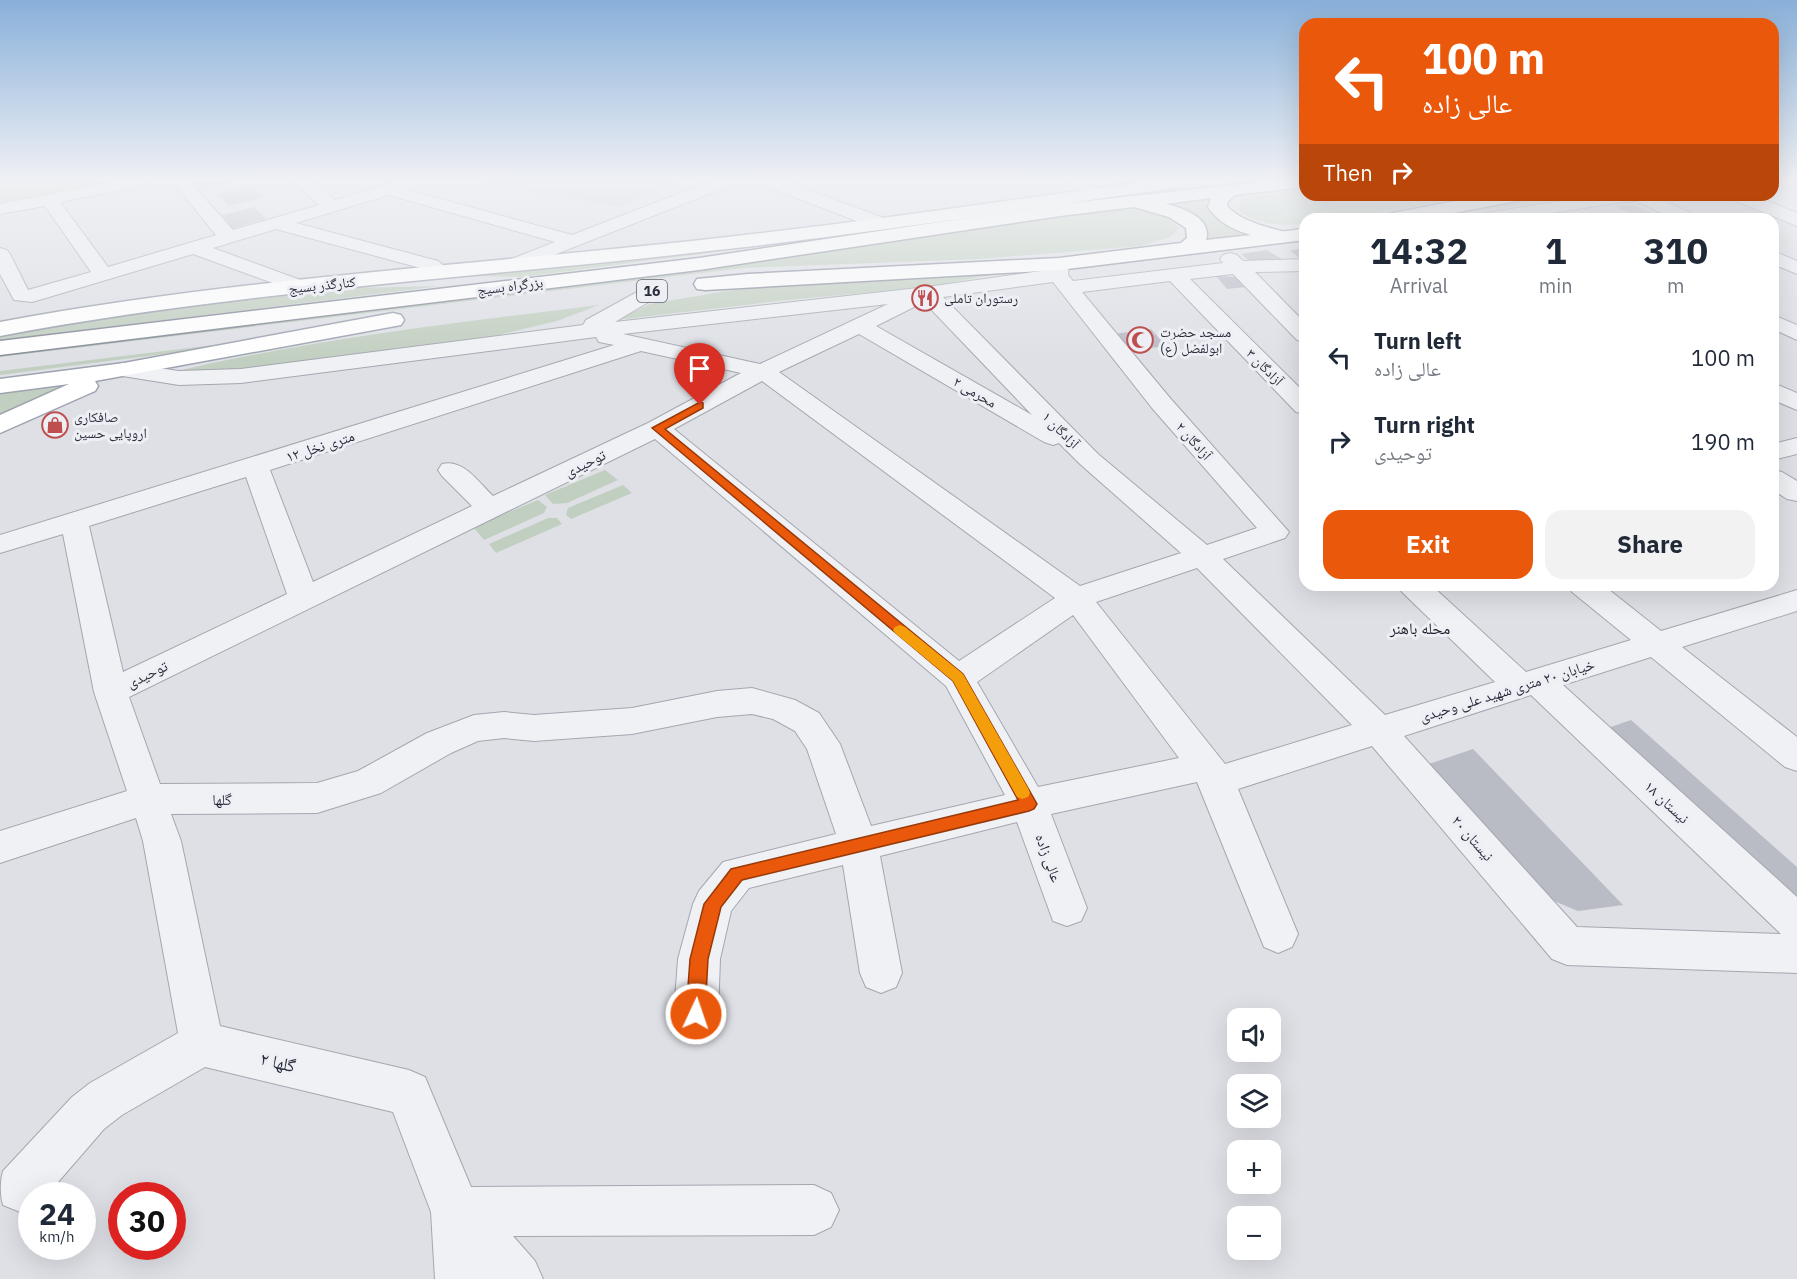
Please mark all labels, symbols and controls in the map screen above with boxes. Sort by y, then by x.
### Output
text: 100 m [1422,31,1545,86]
icon: left [1323,42,1401,120]
text: عالی زاده [1422,85,1512,120]
icon: right [1385,156,1418,189]
text: Then [1323,158,1373,187]
text: 14:32 [1370,227,1468,274]
text: 1 [1545,227,1567,274]
text: 310 [1643,227,1708,274]
text: Arrival [1390,272,1448,299]
text: min [1539,272,1573,299]
text: m [1667,272,1685,299]
street label: کنارگذر بسیج [287,273,357,298]
street label: بزرگراه بسیج [476,273,544,300]
road number: 16 [637,280,667,302]
restaurant icon: رستوران تاملی [910,283,940,313]
place label: رستوران تاملی [944,289,1018,307]
place label: مسجد حضرت ابولفضل (ع) [1160,323,1231,358]
mosque icon: مسجد حضرت ابولفضل (ع) [1125,325,1155,355]
text: Turn left [1374,326,1462,355]
icon: left [1323,341,1356,374]
pin [674,343,725,405]
text: 100 m [1691,343,1755,372]
street label: آزادگان ۳ [1243,345,1288,390]
icon: arrive [683,352,716,385]
text: عالی زاده [1374,355,1441,382]
street label: محرمی ۲ [950,372,1000,412]
place label: صافکاری اروپایی حسین [74,408,147,442]
street label: آزادگان ۱ [1039,408,1084,453]
shop icon: صافکاری اروپایی حسین [40,410,70,440]
text: Turn right [1374,410,1475,439]
street label: آزادگان ۲ [1172,418,1216,464]
icon: right [1323,425,1356,458]
street label: ۱۲ متری نخل [283,426,357,467]
text: 190 m [1691,427,1755,456]
text: توحیدی [1374,439,1432,466]
street label: توحیدی [561,445,610,482]
button: Exit [1323,510,1533,579]
button: Share [1545,510,1755,579]
district label: محله باهنر [1389,618,1450,638]
street label: خیابان ۲۰ متری شهید علی وحیدی [1417,654,1598,727]
street label: توحیدی [123,656,172,693]
street label: نیستان ۱۸ [1640,776,1693,828]
street label: گلها [212,790,232,809]
street label: نیستان ۲۰ [1447,811,1498,865]
street label: عالی زاده [1031,831,1067,886]
position arrow [664,982,728,1046]
map controls [1227,1008,1281,1260]
button: sound [1227,1008,1281,1062]
street label: گلها ۲ [258,1047,298,1077]
button: layers [1227,1074,1281,1128]
button: + [1227,1140,1281,1194]
speed limit sign: 30 [108,1182,186,1260]
text: 24 [39,1194,75,1233]
button: − [1227,1206,1281,1260]
text: km/h [39,1227,75,1246]

